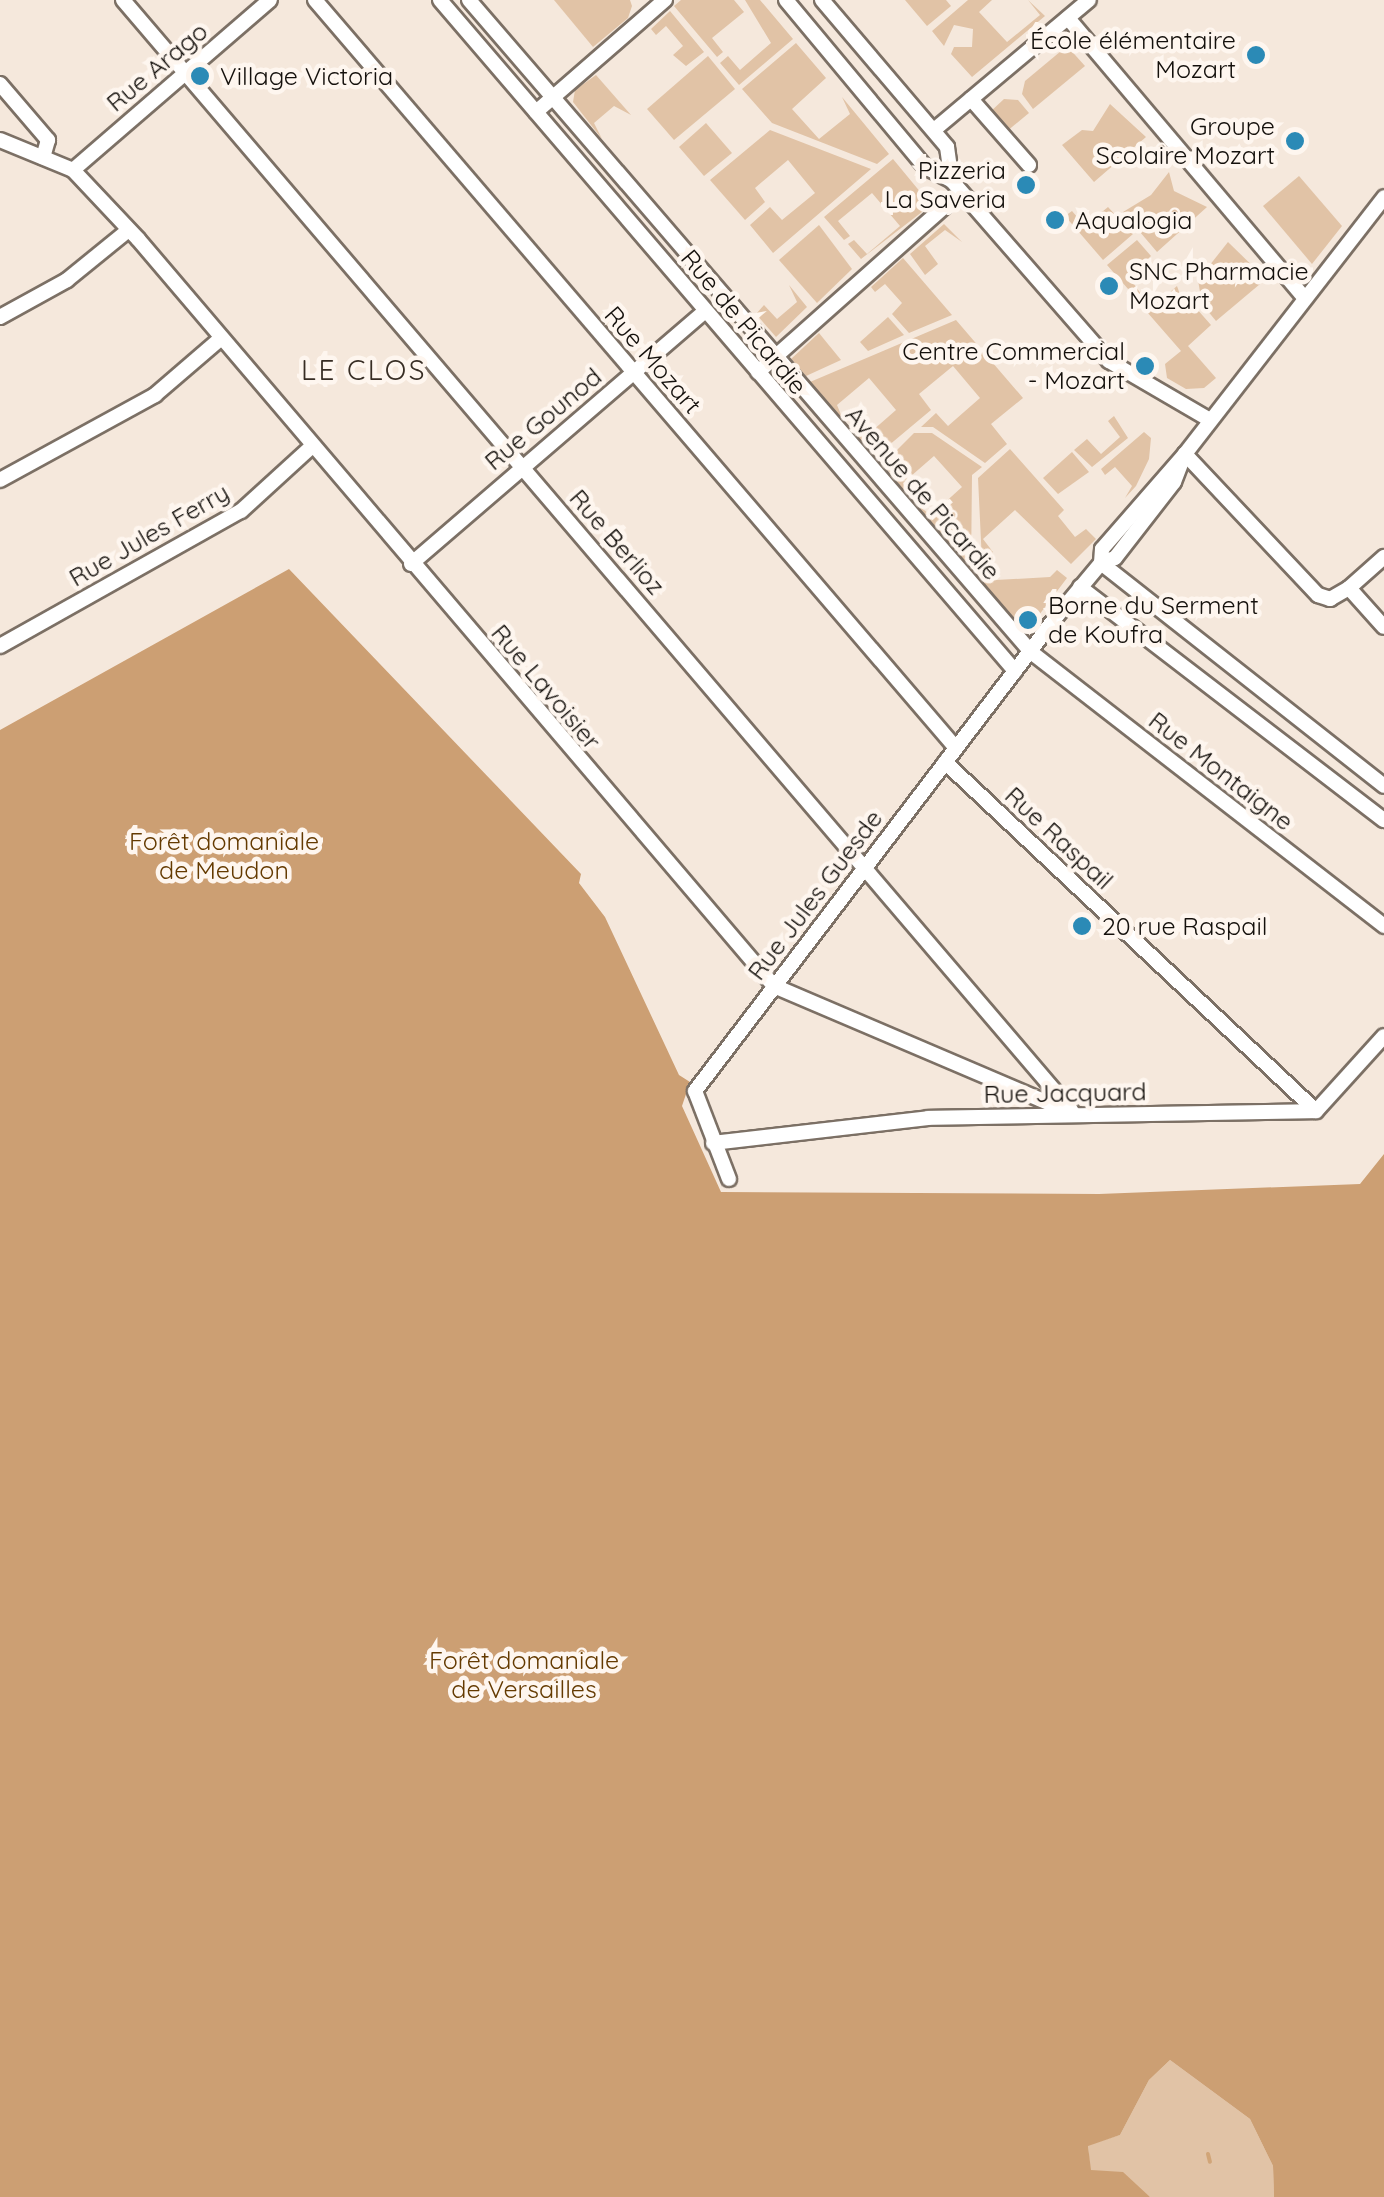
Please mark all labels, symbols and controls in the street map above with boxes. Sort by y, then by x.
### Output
street label: Rue Arago [100,16,214,118]
place label: École élémentaire Mozart [1030,26,1236,85]
marker: École élémentaire Mozart [1245,44,1267,66]
place label: Village Victoria [220,61,393,91]
marker: Village Victoria [189,65,211,87]
place label: Groupe Scolaire Mozart [1096,112,1275,171]
marker: Groupe Scolaire Mozart [1284,130,1306,152]
place label: Pizzeria La Saveria [884,156,1006,215]
marker: Pizzeria La Saveria [1015,174,1037,196]
place label: Aqualogia [1075,205,1192,235]
marker: Aqualogia [1044,209,1066,231]
street label: Rue de Picardie [675,243,813,401]
place label: SNC Pharmacie Mozart [1129,257,1309,316]
marker: SNC Pharmacie Mozart [1098,275,1120,297]
street label: Rue Mozart [598,300,708,420]
place label: Centre Commercial - Mozart [902,337,1125,396]
district label: LE CLOS [301,353,427,387]
marker: Centre Commercial - Mozart [1134,355,1156,377]
street label: Rue Gounod [479,362,607,476]
street label: Avenue de Picardie [839,400,1007,586]
street label: Rue Jules Ferry [64,477,234,593]
street label: Rue Berlioz [563,483,671,601]
place label: Borne du Serment de Koufra [1048,591,1259,650]
marker: Borne du Serment de Koufra [1017,609,1039,631]
street label: Rue Lavoisier [485,618,607,756]
street label: Rue Montaigne [1143,705,1299,837]
street label: Rue Raspail [999,780,1119,896]
street label: Rue Jules Guesde [741,804,889,986]
park label: Forêt domaniale de Meudon [129,827,319,886]
place label: 20 rue Raspail [1102,911,1267,941]
marker: 20 rue Raspail [1071,915,1093,937]
street label: Rue Jacquard [983,1077,1147,1109]
park label: Forêt domaniale de Versailles [429,1646,619,1705]

